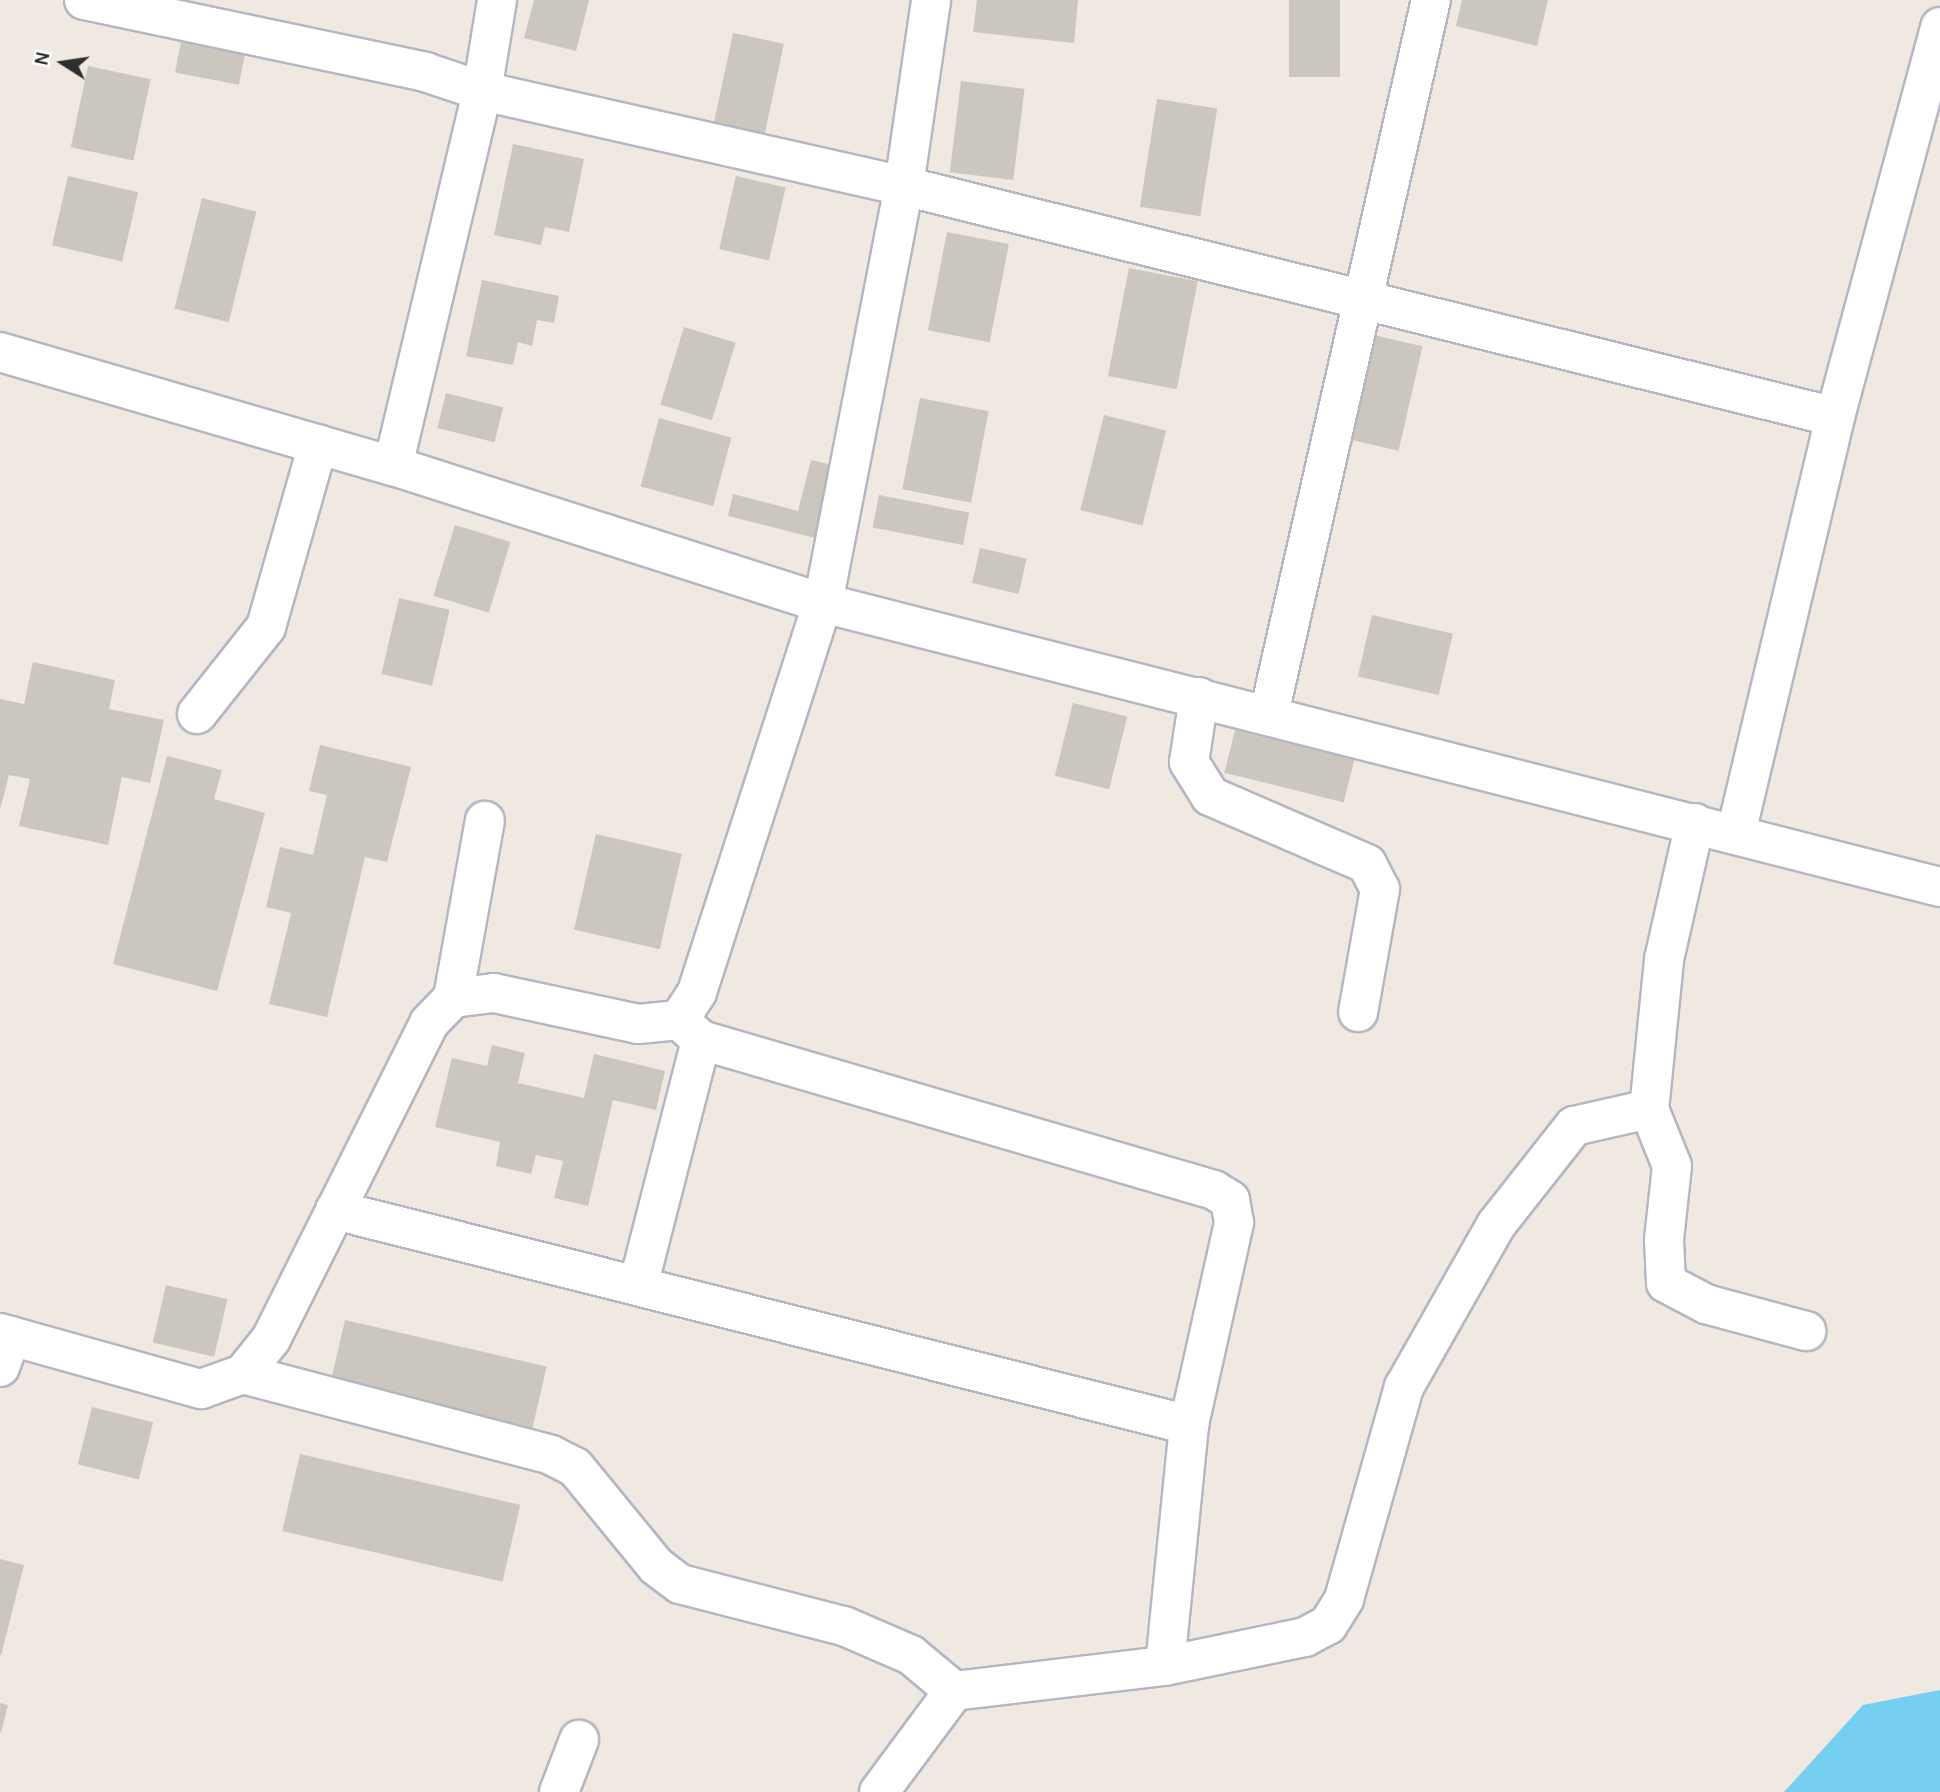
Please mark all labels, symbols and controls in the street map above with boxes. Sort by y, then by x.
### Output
north arrow [28,28,98,98]
text: N [30,50,55,68]

